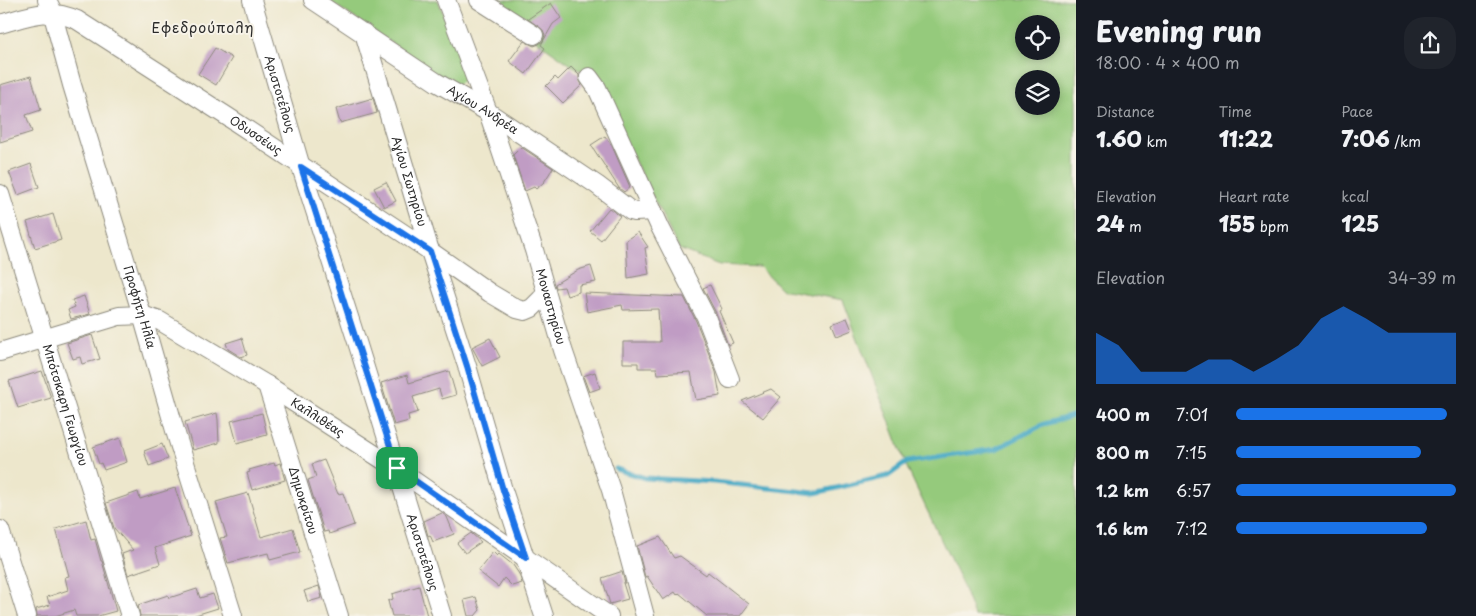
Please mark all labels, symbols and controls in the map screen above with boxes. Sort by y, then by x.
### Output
text: Evening run [1096,9,1262,52]
map controls [1015,15,1060,115]
button: locate [1015,15,1060,60]
district label: Εφεδρούπολη [151,17,255,38]
button: share [1404,17,1456,69]
text: 18:00 · 4 × 400 m [1096,50,1240,74]
street label: Αριστοτέλους [261,53,300,135]
button: layers [1015,70,1060,115]
street label: Αγίου Ανδρέα [444,80,522,138]
text: Distance [1096,101,1155,122]
text: Time [1219,101,1252,122]
text: Pace [1341,101,1373,122]
street label: Οδυσσέως [226,111,286,159]
text: 1.60 [1096,122,1142,154]
text: 11:22 [1219,122,1273,154]
text: 7:06 [1341,122,1390,154]
text: km [1142,131,1167,152]
text: /km [1390,131,1421,152]
street label: Αγίου Σωτηρίου [388,134,432,229]
text: Elevation [1096,186,1156,207]
text: Heart rate [1219,186,1289,207]
text: kcal [1341,186,1369,207]
text: 24 [1096,207,1124,239]
text: 155 [1219,207,1255,239]
text: 125 [1341,207,1380,239]
text: m [1124,216,1142,237]
text: bpm [1255,216,1289,237]
street label: Προφήτη Ηλία [119,263,161,351]
text: Elevation [1096,265,1165,289]
text: 34–39 m [1387,265,1456,289]
street label: Μοναστηρίου [532,266,571,347]
street label: Μπότσκαρη Γεωργίου [39,342,93,468]
street label: Καλλιθέας [287,393,348,441]
text: 400 m [1096,402,1150,426]
text: 7:01 [1176,402,1208,426]
text: 800 m [1096,440,1149,464]
text: 7:15 [1176,440,1207,464]
pin [376,447,418,489]
icon: arrive [383,454,411,482]
street label: Δημοκρίτου [285,464,323,536]
text: 1.2 km [1096,478,1149,502]
text: 6:57 [1176,478,1211,502]
street label: Αριστοτέλους [403,511,444,593]
text: 1.6 km [1096,516,1148,540]
text: 7:12 [1176,516,1208,540]

